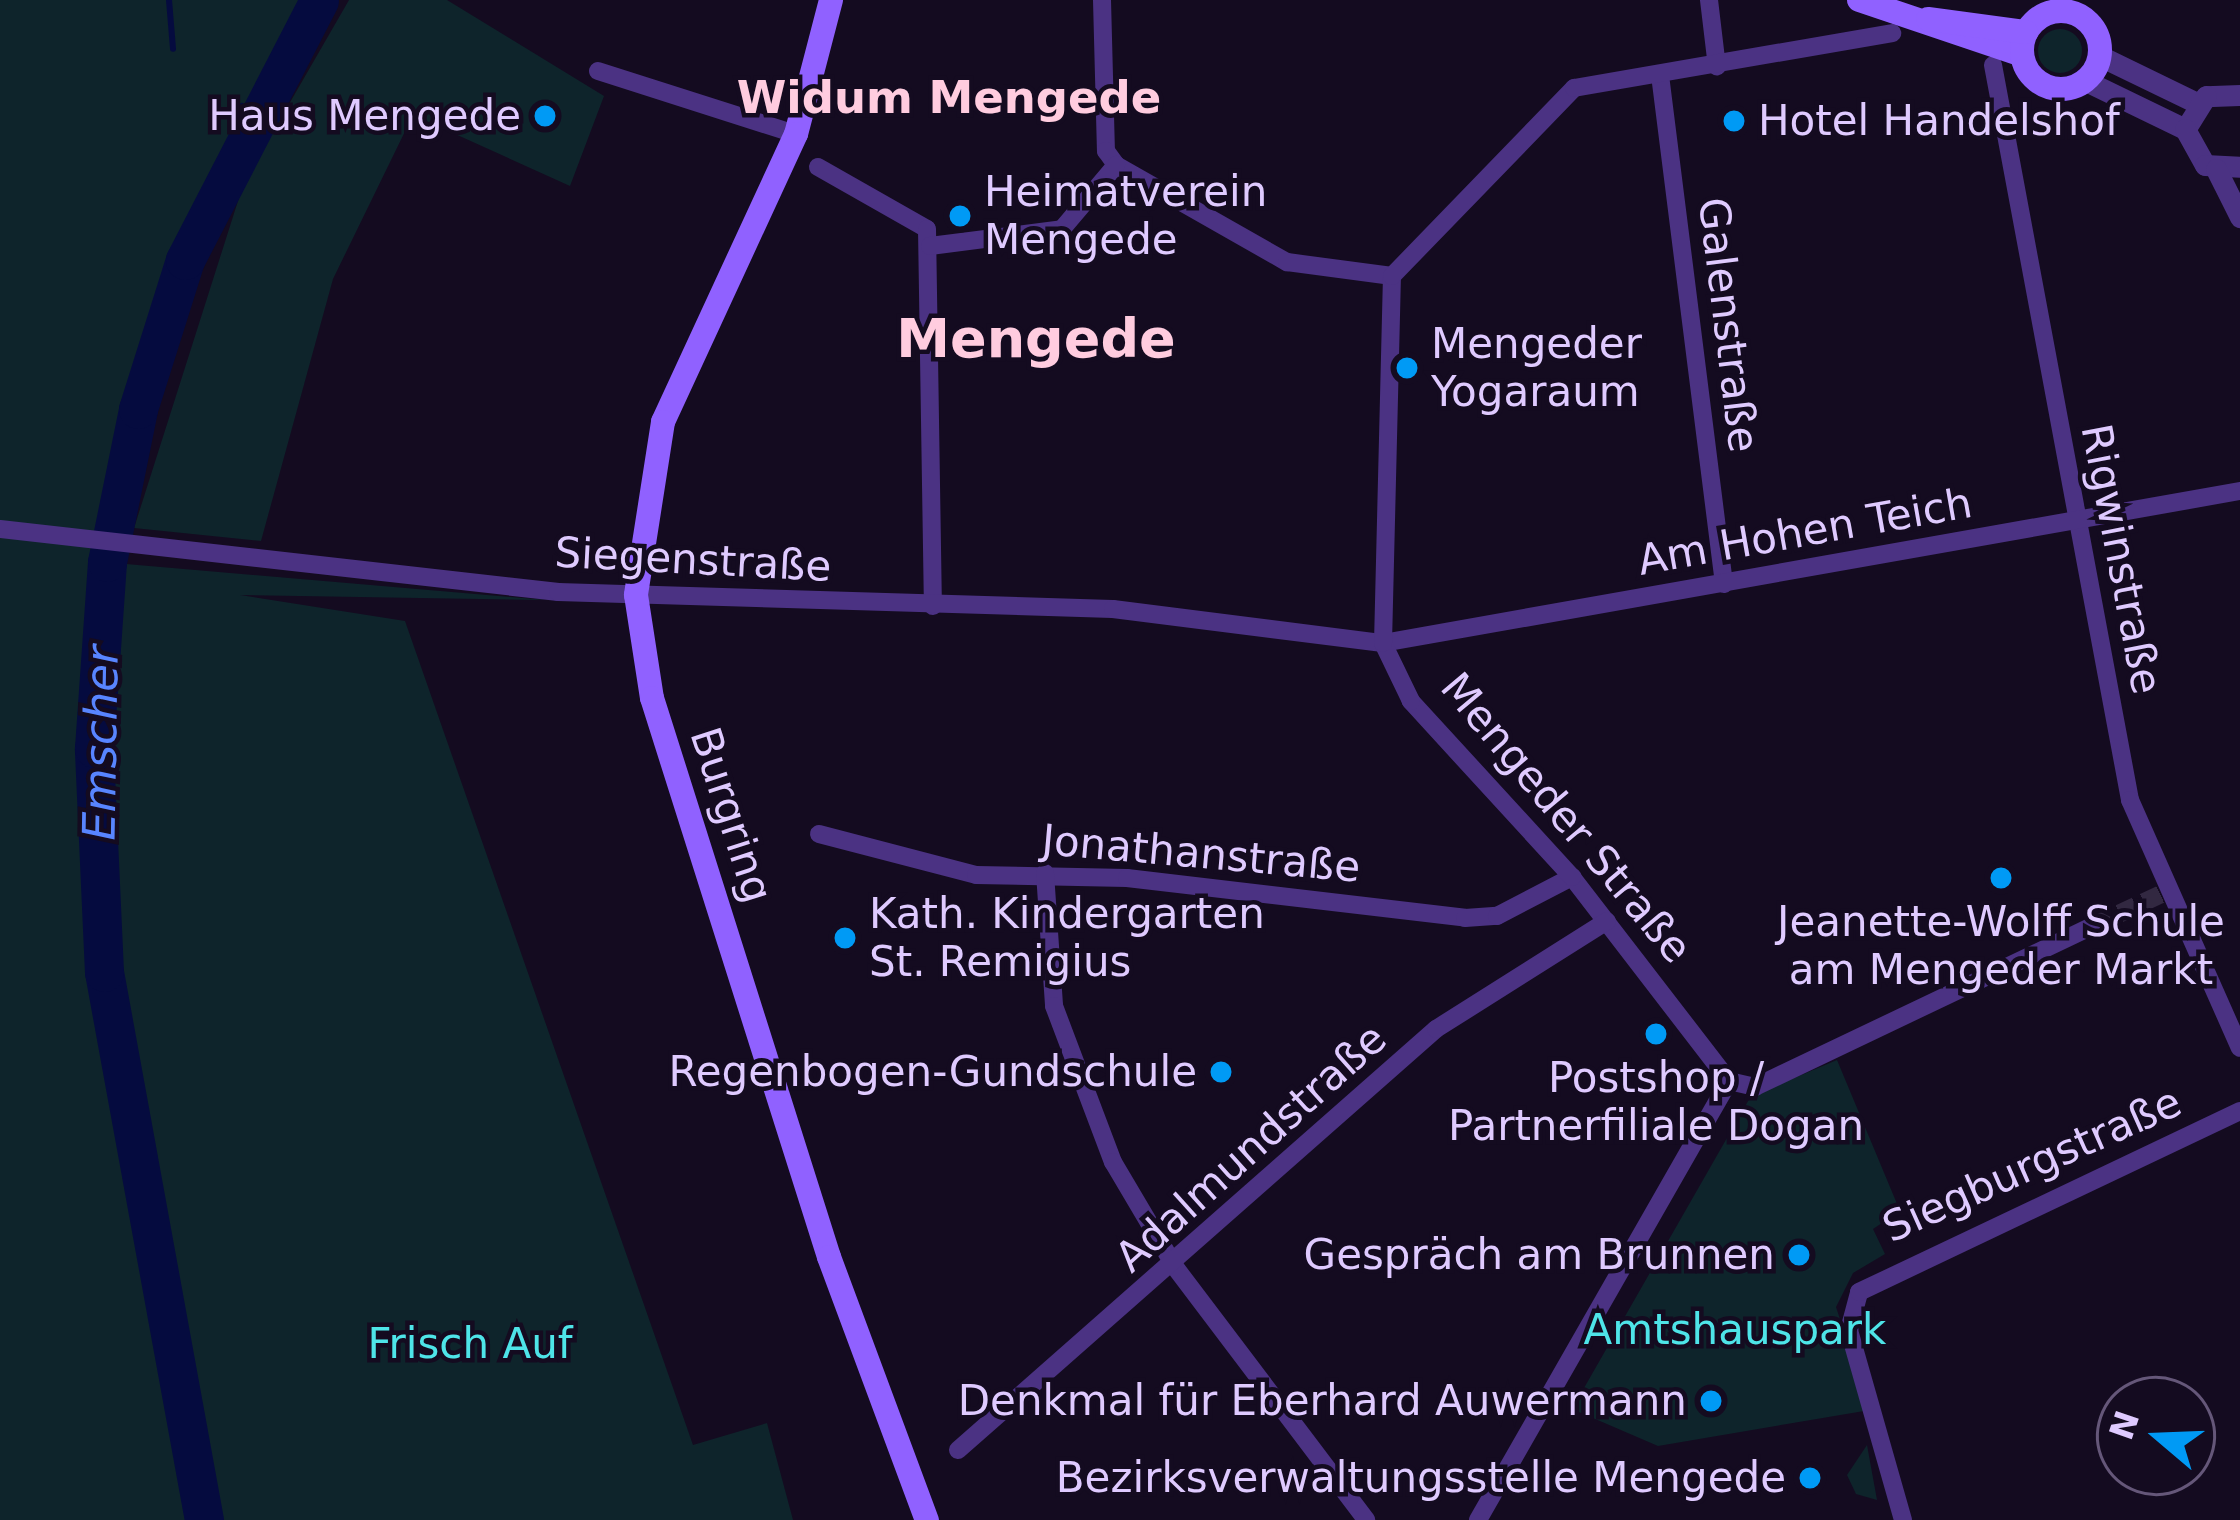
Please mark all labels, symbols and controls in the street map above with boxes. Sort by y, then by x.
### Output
district label: Widum Mengede [737,71,1161,125]
place label: Haus Mengede [208,91,521,141]
place label: Hotel Handelshof [1758,96,2120,146]
marker: Haus Mengede [532,103,558,129]
marker: Hotel Handelshof [1721,108,1747,134]
place label: Heimatverein Mengede [984,167,1267,266]
street label: Galenstraße [1687,195,1769,455]
marker: Heimatverein Mengede [947,203,973,229]
district label: Mengede [896,307,1176,371]
place label: Mengeder Yogaraum [1431,319,1642,418]
marker: Mengeder Yogaraum [1394,355,1420,381]
street label: Rigwinstraße [2070,420,2172,698]
street label: Am Hohen Teich [1634,478,1976,586]
street label: Siegenstraße [553,528,833,592]
water label: Emscher [72,645,130,841]
street label: Mengeder Straße [1430,663,1702,973]
street label: Burgring [679,721,783,909]
street label: Jonathanstraße [1040,815,1362,893]
marker: Jeanette-Wolff Schule am Mengeder Markt [1988,865,2014,891]
place label: Kath. Kindergarten St. Remigius [869,889,1265,988]
place label: Jeanette-Wolff Schule am Mengeder Markt [1777,897,2225,996]
marker: Kath. Kindergarten St. Remigius [832,925,858,951]
street label: Adalmundstraße [1105,1013,1397,1283]
marker: Postshop / Partnerfiliale Dogan [1643,1021,1669,1047]
place label: Regenbogen-Gundschule [668,1047,1197,1097]
place label: Postshop / Partnerfiliale Dogan [1448,1053,1864,1152]
marker: Regenbogen-Gundschule [1208,1059,1234,1085]
street label: Siegburgstraße [1875,1077,2189,1253]
place label: Gespräch am Brunnen [1304,1230,1775,1280]
marker: Gespräch am Brunnen [1786,1242,1812,1268]
park label: Amtshauspark [1584,1305,1886,1355]
park label: Frisch Auf [367,1319,573,1369]
place label: Denkmal für Eberhard Auwermann [958,1376,1687,1426]
north arrow [2096,1376,2216,1496]
marker: Denkmal für Eberhard Auwermann [1698,1388,1724,1414]
text: N [2101,1406,2147,1445]
place label: Bezirksverwaltungsstelle Mengede [1056,1453,1786,1503]
marker: Bezirksverwaltungsstelle Mengede [1797,1465,1823,1491]

